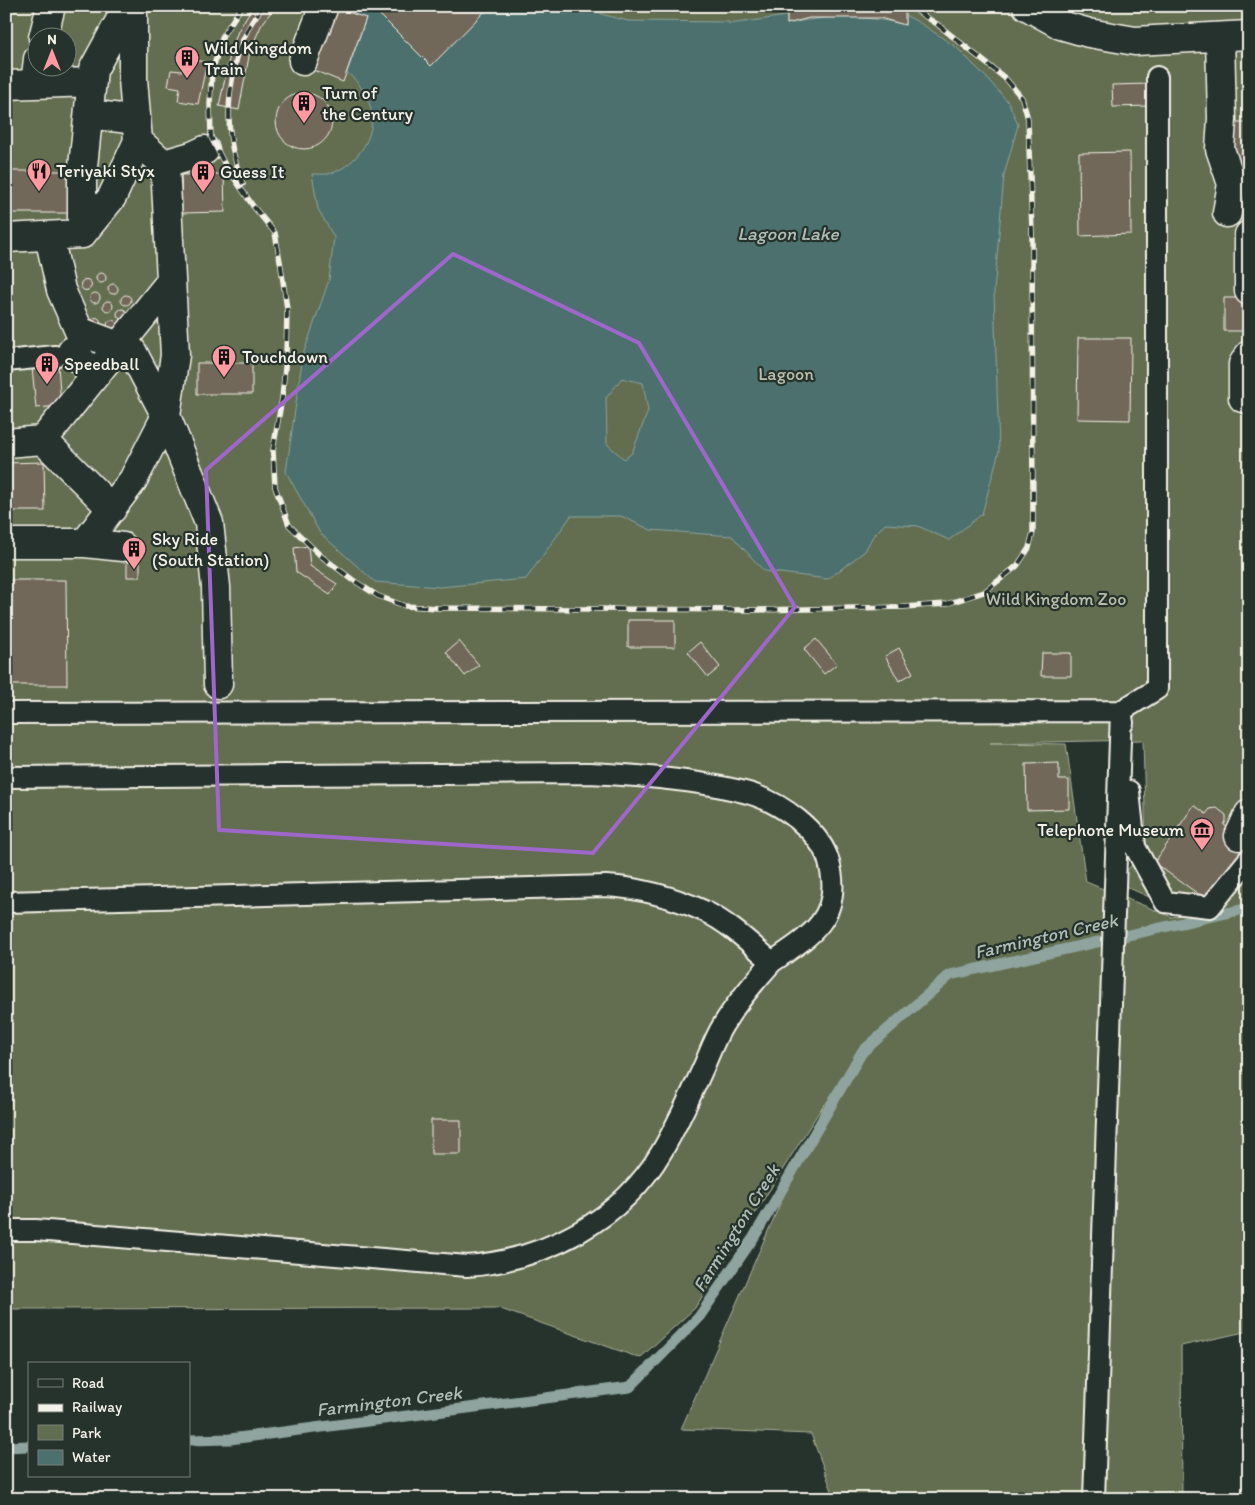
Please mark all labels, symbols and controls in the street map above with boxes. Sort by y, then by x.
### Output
north arrow [28,28,78,78]
text: N [47,31,57,48]
place label: Wild Kingdom Train [204,37,312,80]
building icon: Wild Kingdom Train [174,45,200,79]
place label: Turn of the Century [322,82,413,125]
building icon: Turn of the Century [291,90,317,124]
restaurant icon: Teriyaki Styx [26,158,52,192]
building icon: Guess It [190,159,216,193]
place label: Teriyaki Styx [56,160,155,182]
place label: Guess It [220,161,285,183]
water label: Lagoon Lake [737,222,840,245]
building icon: Touchdown [211,344,237,378]
place label: Touchdown [242,346,328,368]
building icon: Speedball [34,351,60,385]
place label: Speedball [64,353,139,375]
park label: Lagoon [758,363,814,385]
place label: Sky Ride (South Station) [152,528,269,571]
building icon: Sky Ride (South Station) [121,536,147,570]
park label: Wild Kingdom Zoo [986,588,1126,610]
museum icon: Telephone Museum [1189,817,1215,851]
place label: Telephone Museum [1037,819,1184,841]
water label: Farmington Creek [972,908,1121,964]
water label: Farmington Creek [687,1159,785,1296]
legend [28,1362,190,1478]
text: Road [72,1374,105,1392]
water label: Farmington Creek [315,1381,464,1421]
text: Railway [72,1398,122,1416]
text: Park [72,1424,102,1442]
text: Water [72,1448,111,1466]

